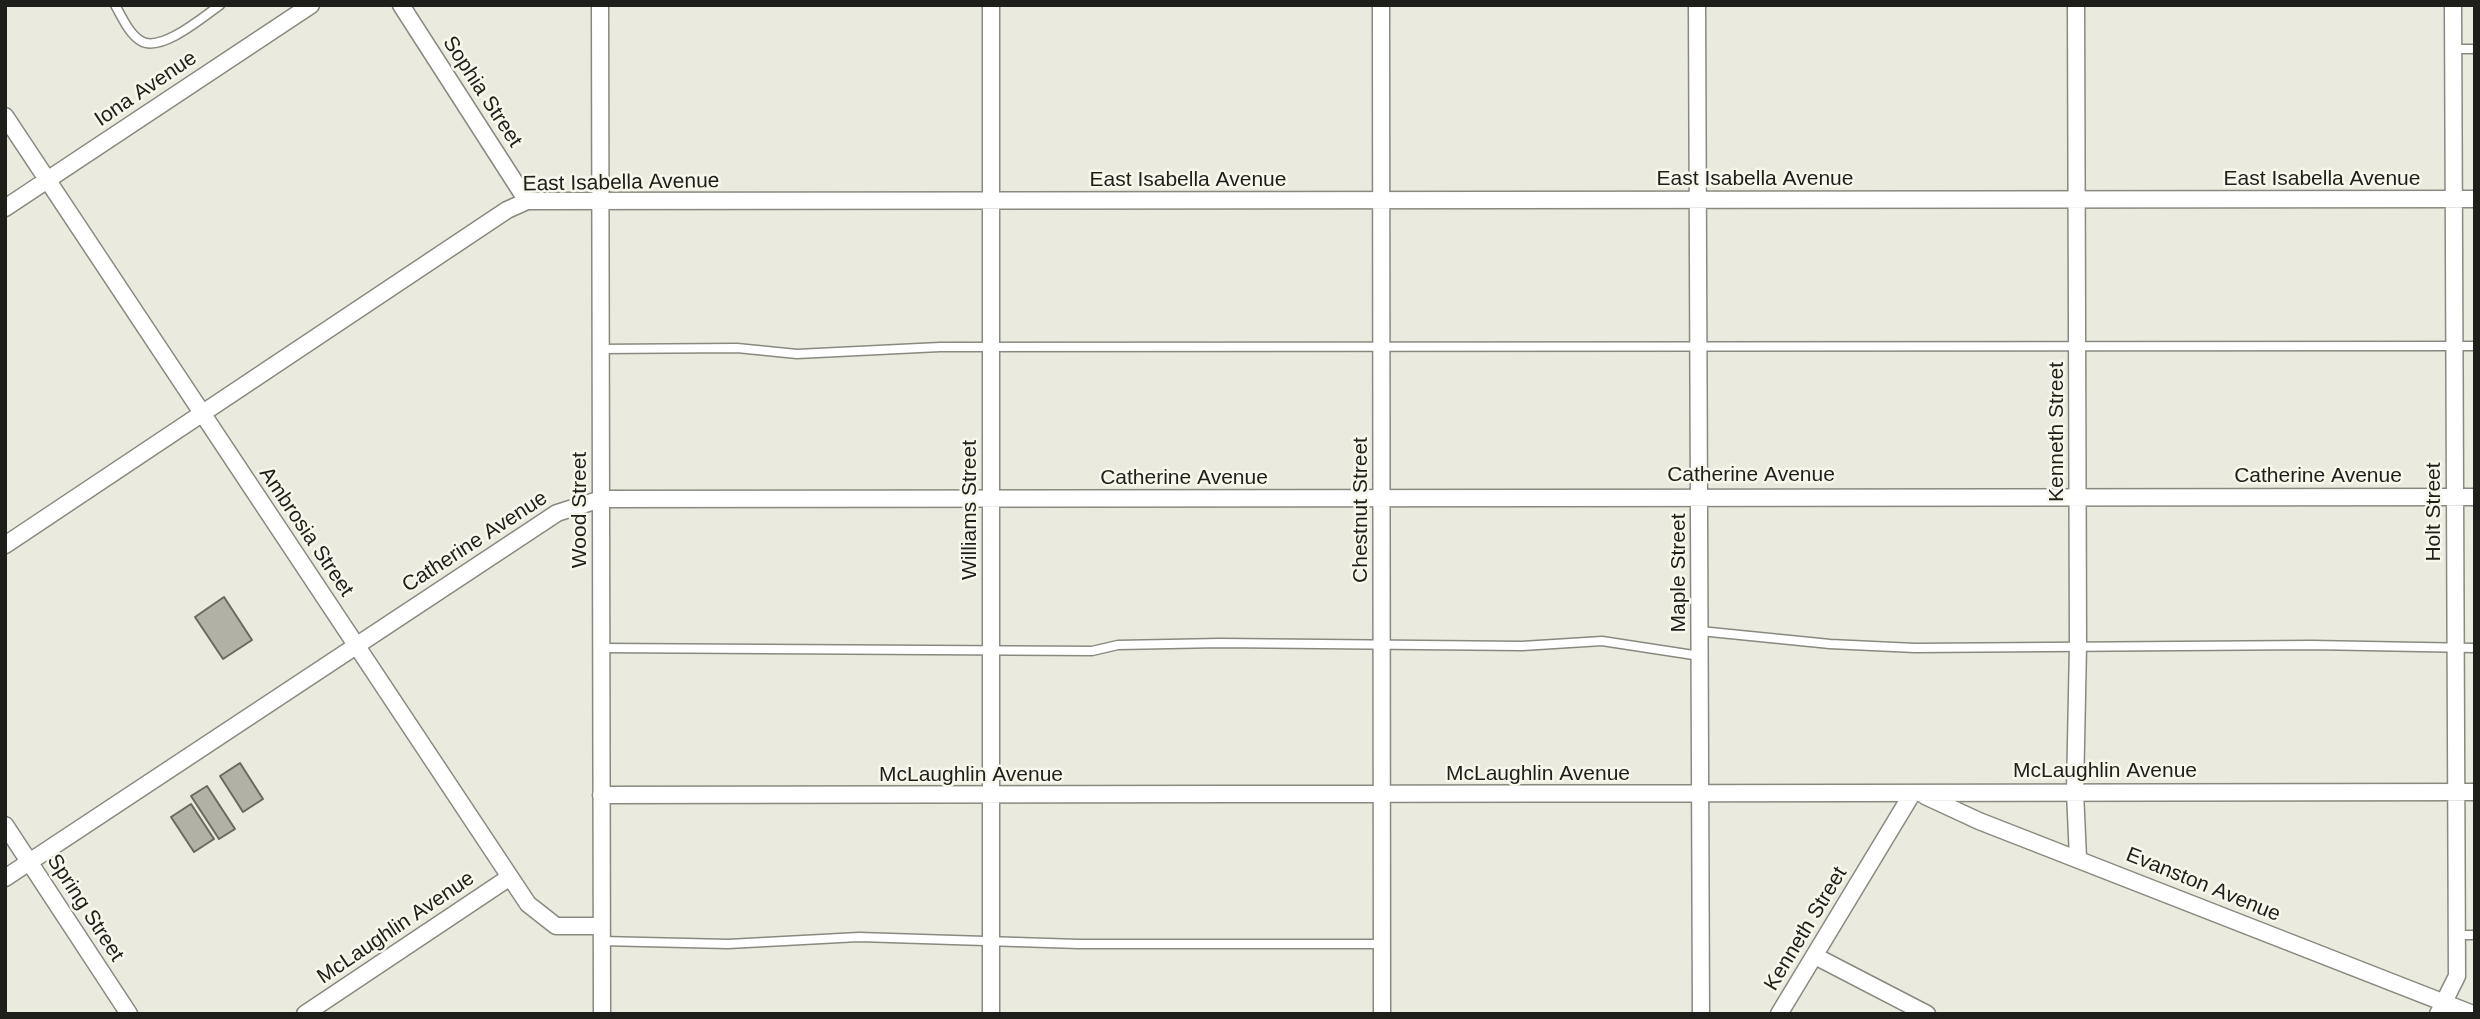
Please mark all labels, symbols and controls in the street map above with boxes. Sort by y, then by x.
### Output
street label: Sophia Street [437,32,527,152]
street label: Iona Avenue [90,46,202,132]
street label: East Isabella Avenue [1657,166,1853,192]
street label: East Isabella Avenue [2224,166,2420,192]
street label: East Isabella Avenue [1090,167,1286,193]
street label: East Isabella Avenue [522,169,720,197]
street label: Kenneth Street [2044,362,2070,502]
street label: Chestnut Street [1348,437,1374,583]
street label: Williams Street [957,440,983,580]
street label: Wood Street [567,452,593,568]
street label: Catherine Avenue [1667,462,1835,488]
street label: Holt Street [2421,462,2447,562]
street label: Ambrosia Street [253,463,359,601]
street label: Catherine Avenue [2234,463,2402,489]
street label: Catherine Avenue [1100,465,1268,491]
street label: Catherine Avenue [398,486,552,598]
street label: Maple Street [1666,513,1692,633]
street label: McLaughlin Avenue [2013,758,2197,784]
street label: McLaughlin Avenue [1446,761,1630,787]
street label: McLaughlin Avenue [879,762,1063,788]
street label: Evanston Avenue [2122,843,2284,927]
street label: Spring Street [41,850,129,966]
street label: Kenneth Street [1759,862,1853,996]
street label: McLaughlin Avenue [313,866,479,990]

